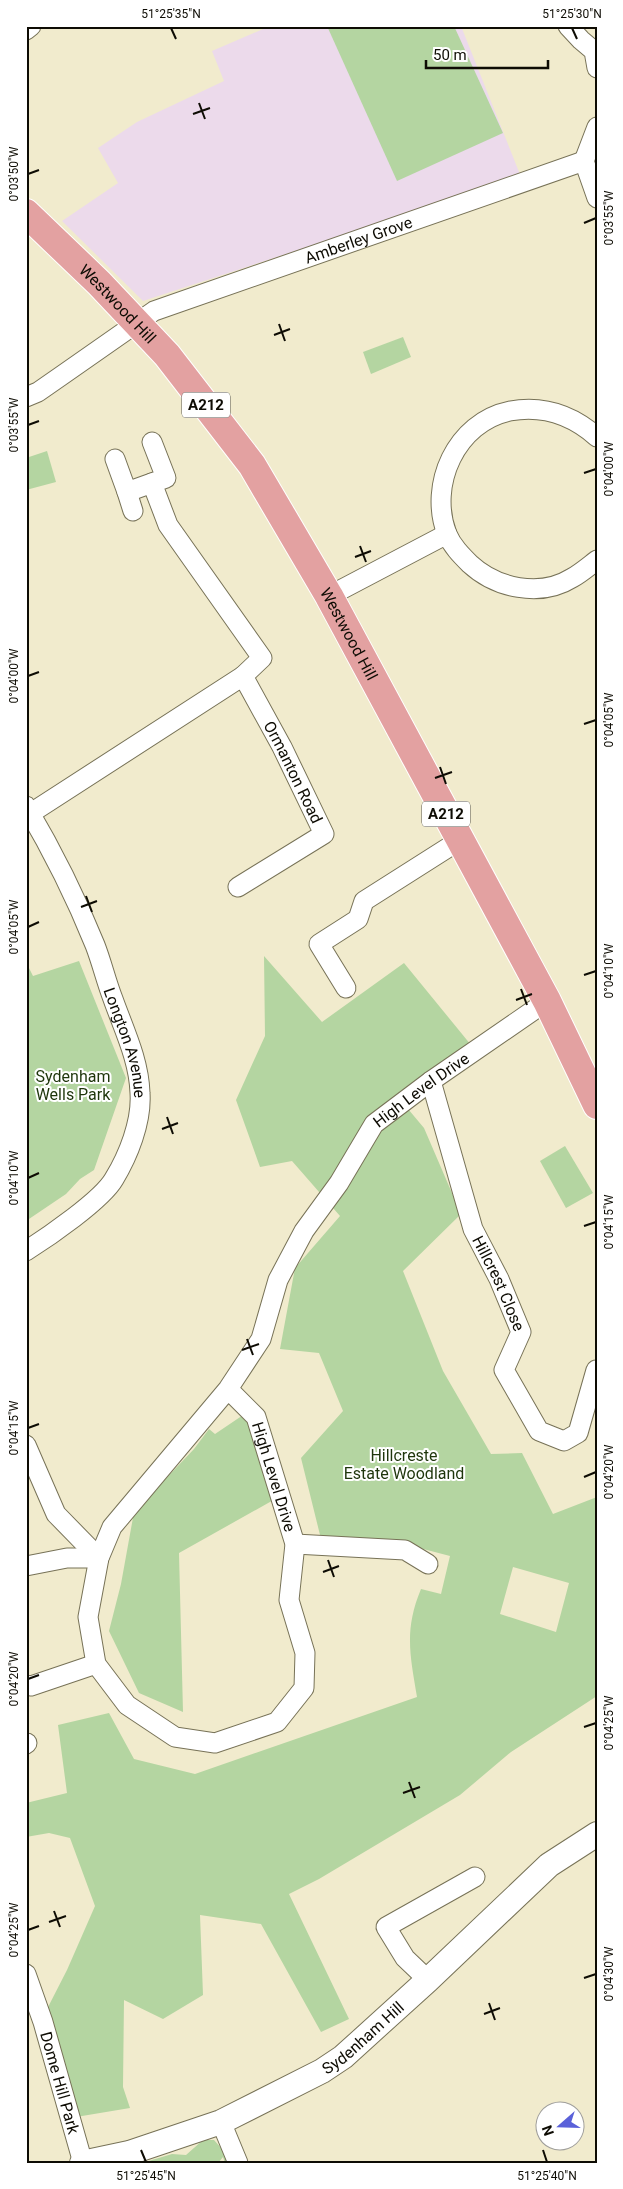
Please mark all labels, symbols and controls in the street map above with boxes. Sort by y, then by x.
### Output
text: 51°25'35"N [141,7,201,21]
text: 51°25'30"N [542,7,602,21]
scale bar [426,38,548,70]
text: 50 m [433,46,467,64]
text: 0°03'50"W [7,146,21,201]
text: 0°03'55"W [602,190,616,245]
street label: Amberley Grove [302,212,415,267]
street label: Westwood Hill [76,260,160,347]
road number: A212 [182,392,230,418]
text: 0°03'55"W [7,397,21,452]
text: 0°04'00"W [602,441,616,496]
street label: Westwood Hill [317,584,382,683]
text: 0°04'00"W [7,648,21,703]
text: 0°04'05"W [602,692,616,747]
street label: Ormanton Road [260,718,327,826]
road number: A212 [422,802,470,826]
text: 0°04'05"W [7,899,21,954]
text: 0°04'10"W [602,943,616,998]
street label: Longton Avenue [100,985,150,1099]
street label: High Level Drive [369,1048,472,1131]
park label: Sydenham Wells Park [36,1067,111,1104]
text: 0°04'10"W [7,1150,21,1205]
text: 0°04'15"W [602,1194,616,1249]
street label: Hillcrest Close [469,1232,529,1334]
text: 0°04'15"W [7,1400,21,1455]
street label: High Level Drive [248,1419,300,1534]
text: 0°04'20"W [602,1444,616,1499]
park label: Hillcreste Estate Woodland [344,1446,464,1483]
text: 0°04'20"W [7,1651,21,1706]
text: 0°04'25"W [602,1695,616,1750]
text: 0°04'25"W [7,1902,21,1957]
text: 0°04'30"W [602,1946,616,2001]
street label: Sydenham Hill [318,1997,408,2078]
street label: Dome Hill Park [37,2029,84,2137]
north arrow [536,2102,586,2152]
text: N [539,2123,557,2138]
text: 51°25'45"N [116,2169,176,2183]
text: 51°25'40"N [517,2169,577,2183]

